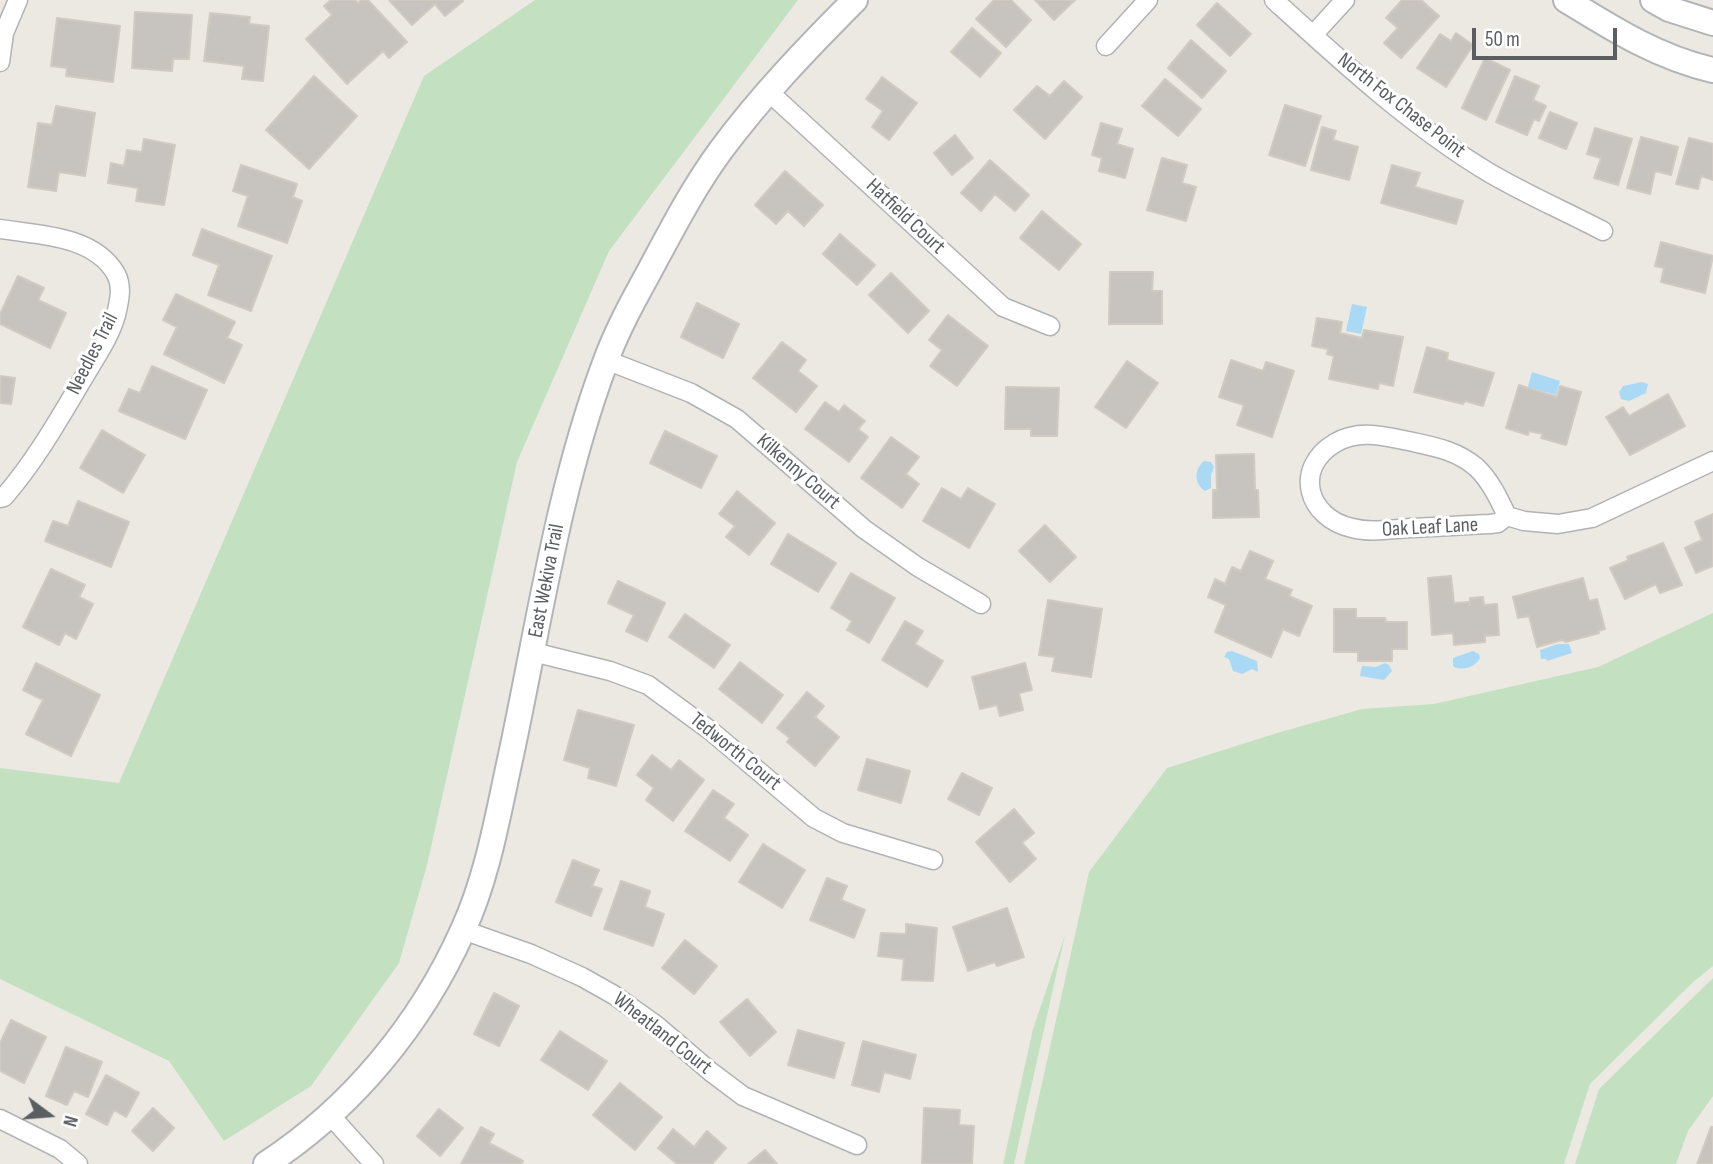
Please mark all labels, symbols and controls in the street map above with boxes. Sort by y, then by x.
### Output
scale bar [1475,14,1620,58]
text: 50 m [1485,27,1520,52]
street label: North Fox Chase Point [1332,48,1470,164]
street label: Hatfield Court [860,174,950,260]
street label: Needles Trail [62,309,124,399]
street label: Kilkenny Court [751,429,845,515]
street label: Oak Leaf Lane [1381,513,1479,543]
street label: East Wekiva Trail [524,522,570,640]
street label: Tedworth Court [684,708,786,796]
street label: Wheatland Court [607,987,717,1081]
north arrow [14,1080,84,1150]
text: N [57,1113,82,1129]

